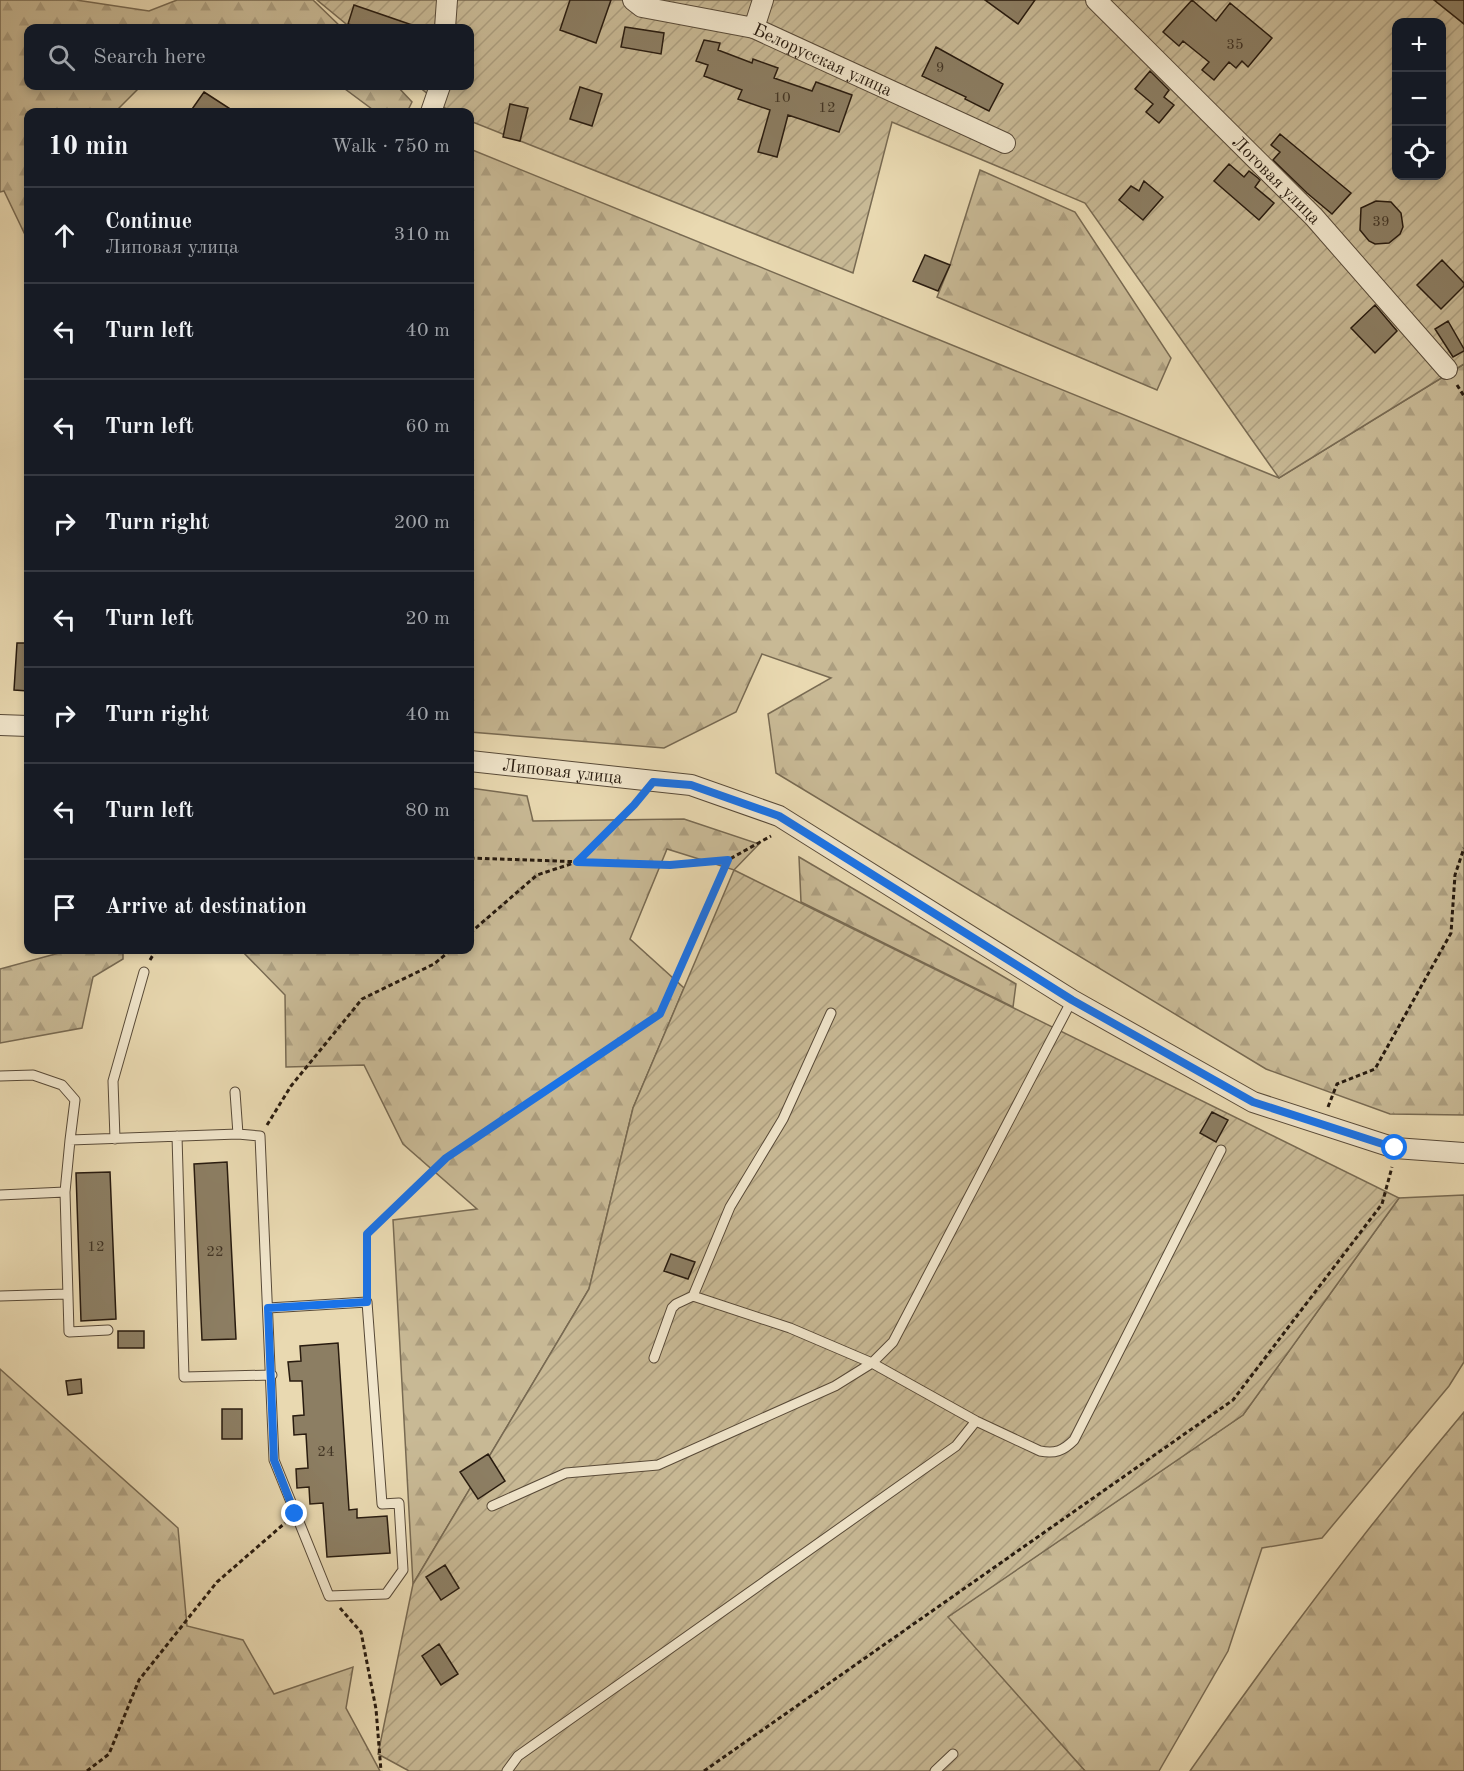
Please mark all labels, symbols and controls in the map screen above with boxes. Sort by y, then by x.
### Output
map controls [1392,18,1446,180]
button: + [1392,18,1446,72]
street label: Белорусская улица [750,21,895,100]
search box [24,24,474,90]
house number: 35 [1226,38,1244,53]
icon: search [45,41,78,74]
text: Search here [93,46,206,68]
house number: 9 [936,61,944,76]
button: − [1392,72,1446,126]
house number: 10 [773,91,791,106]
house number: 12 [818,101,836,116]
button: locate [1392,126,1446,180]
street label: Логовая улица [1228,133,1324,228]
text: 10 min [48,134,128,160]
text: Walk · 750 m [331,137,450,157]
text: Continue [105,211,192,233]
house number: 39 [1372,215,1390,230]
icon: ahead [48,219,81,252]
text: 310 m [394,225,450,245]
text: Липовая улица [105,238,239,258]
icon: left [48,315,81,348]
text: Turn left [105,320,194,342]
text: 40 m [405,321,450,341]
icon: left [48,411,81,444]
text: Turn left [105,416,194,438]
text: 60 m [405,417,450,437]
icon: right [48,507,81,540]
text: Turn right [105,512,209,534]
text: 200 m [394,513,450,533]
icon: left [48,603,81,636]
text: Turn left [105,608,194,630]
text: 20 m [405,609,450,629]
icon: right [48,699,81,732]
text: Turn right [105,704,209,726]
text: 40 m [405,705,450,725]
street label: Липовая улица [501,757,623,788]
icon: left [48,795,81,828]
text: Turn left [105,800,194,822]
text: 80 m [405,801,450,821]
icon: arrive [48,891,81,924]
text: Arrive at destination [105,896,307,918]
route start [1381,1134,1407,1160]
house number: 12 [87,1240,105,1255]
house number: 22 [206,1245,224,1260]
house number: 24 [317,1445,335,1460]
route end [281,1500,307,1526]

